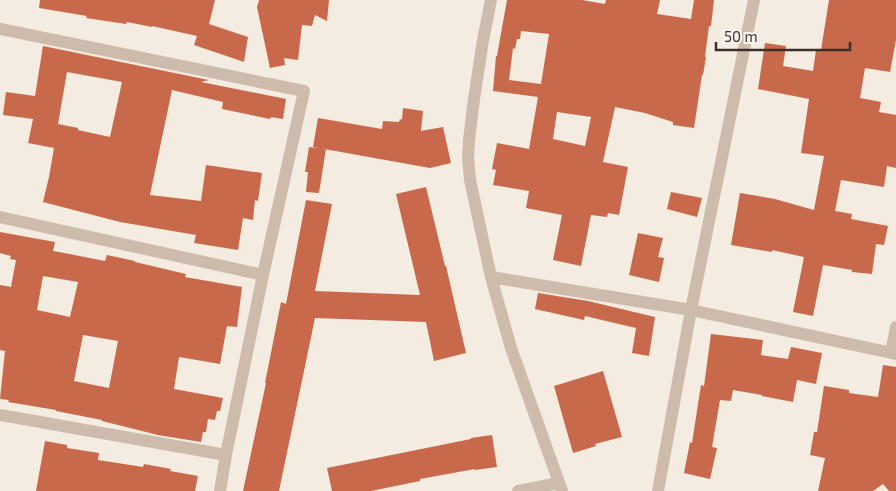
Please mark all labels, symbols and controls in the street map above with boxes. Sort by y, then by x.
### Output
scale bar [716,20,850,52]
text: 50 m [724,27,758,45]

